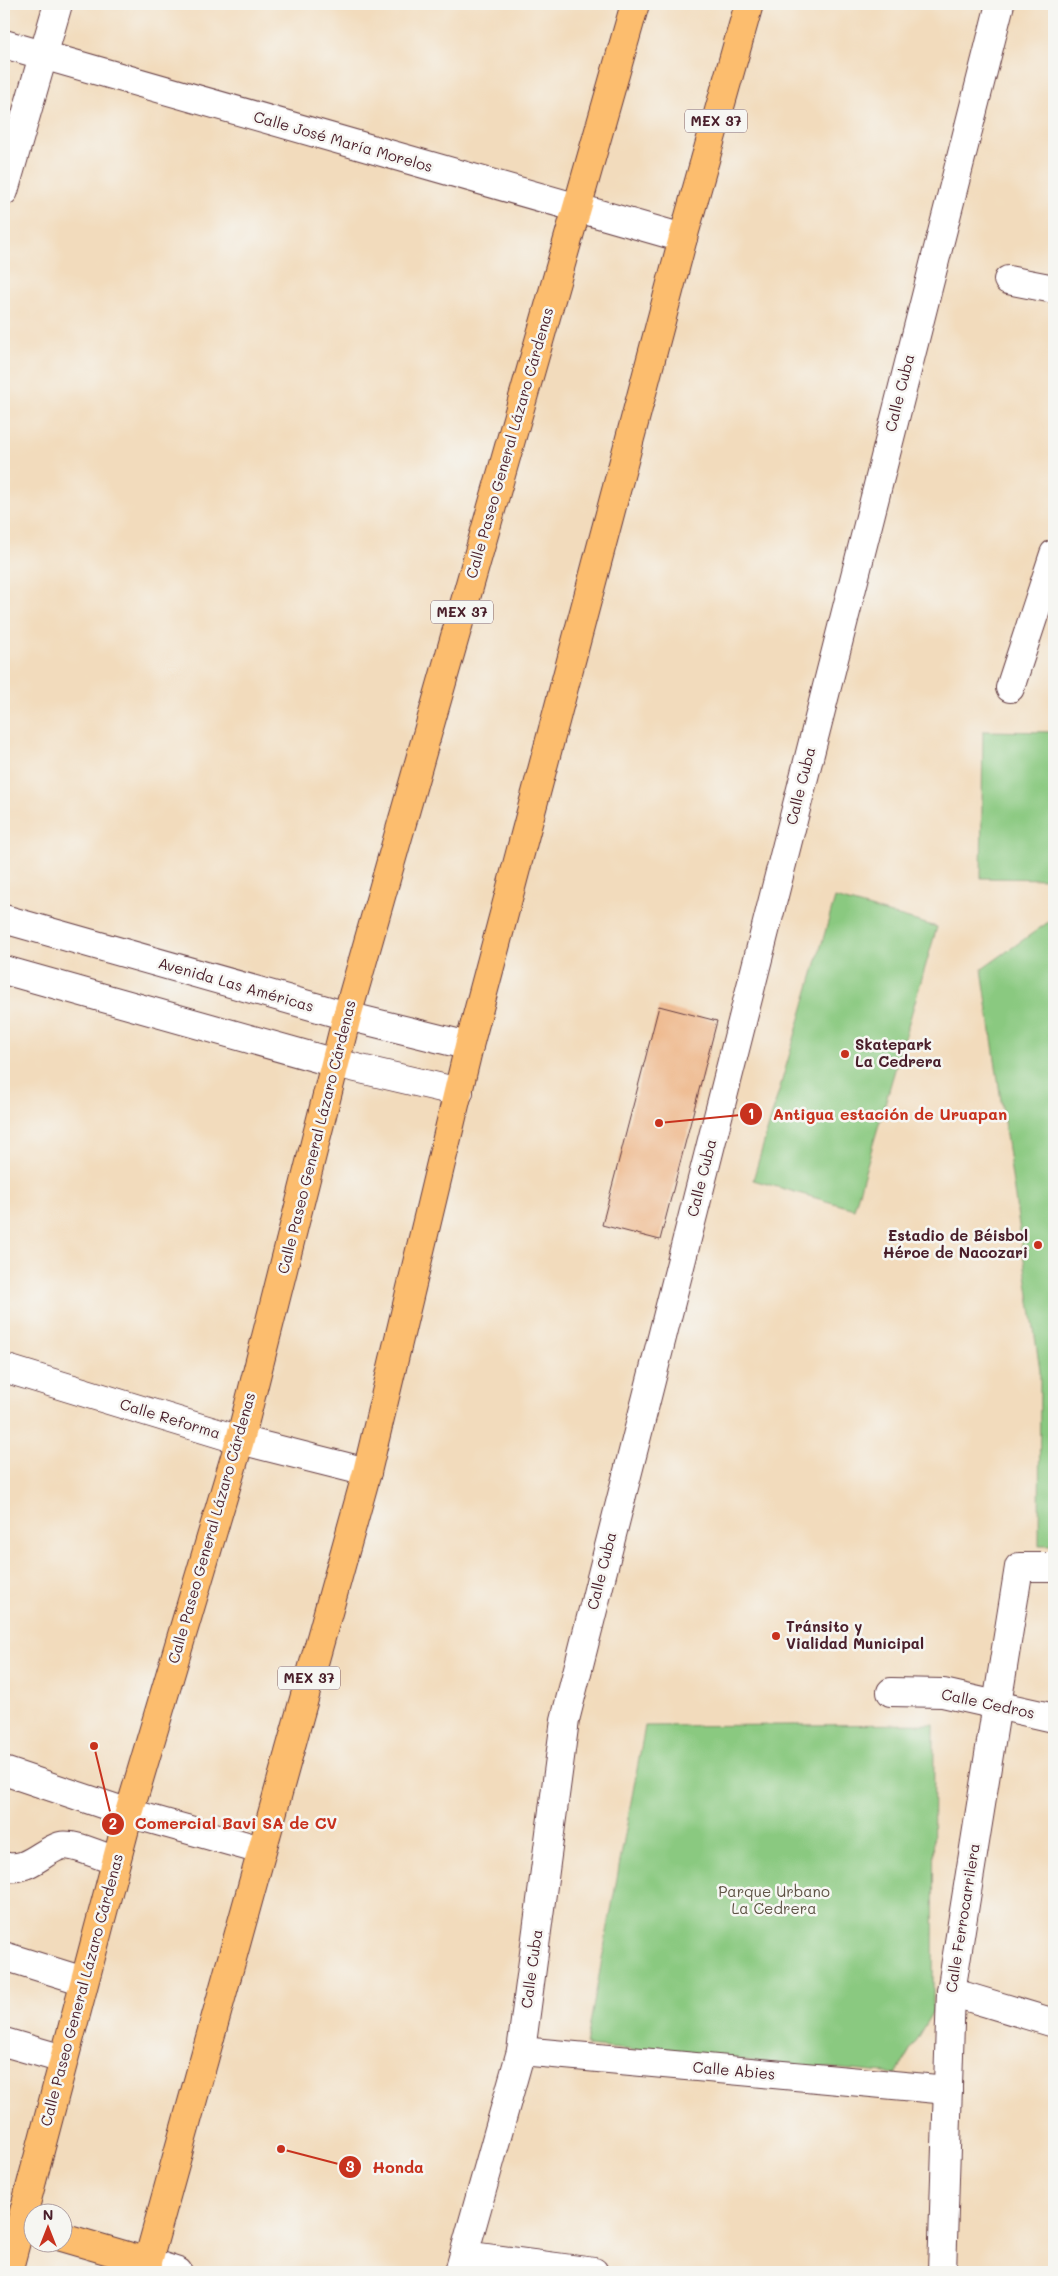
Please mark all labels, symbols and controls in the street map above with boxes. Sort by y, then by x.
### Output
street label: Calle José María Morelos [251,106,435,176]
road number: MEX 37 [685,110,747,132]
street label: Calle Paseo General Lázaro Cárdenas [461,305,557,581]
street label: Calle Cuba [880,352,918,434]
road number: MEX 37 [431,600,493,624]
street label: Calle Cuba [781,745,819,827]
street label: Avenida Las Américas [156,952,317,1016]
street label: Calle Paseo General Lázaro Cárdenas [272,998,360,1276]
place label: Skatepark La Cedrera [855,1034,942,1071]
marker: Skatepark La Cedrera [839,1048,851,1060]
callout: Antigua estación de Uruapan [738,1099,1017,1130]
text: 1 [748,1103,754,1123]
text: Antigua estación de Uruapan [773,1103,1007,1124]
street label: Calle Cuba [682,1137,720,1219]
place label: Estadio de Béisbol Héroe de Nacozari [883,1225,1028,1262]
marker: Estadio de Béisbol Héroe de Nacozari [1032,1239,1044,1251]
street label: Calle Paseo General Lázaro Cárdenas [163,1390,259,1666]
street label: Calle Reforma [118,1393,223,1443]
street label: Calle Cuba [582,1530,620,1612]
place label: Tránsito y Vialidad Municipal [786,1616,924,1653]
marker: Tránsito y Vialidad Municipal [770,1630,782,1642]
road number: MEX 37 [278,1666,340,1690]
street label: Calle Cedros [940,1683,1037,1723]
callout: Comercial Bavi SA de CV [100,1808,347,1839]
text: Comercial Bavi SA de CV [135,1812,337,1833]
text: 2 [109,1813,117,1833]
street label: Calle Ferrocarrilera [940,1842,984,1994]
street label: Calle Paseo General Lázaro Cárdenas [35,1851,127,2128]
park label: Parque Urbano La Cedrera [718,1881,830,1918]
street label: Calle Cuba [516,1928,546,2010]
street label: Calle Abies [692,2056,776,2084]
callout: Honda [337,2152,434,2183]
text: 3 [345,2156,355,2176]
text: Honda [372,2156,424,2177]
north arrow [22,2204,72,2254]
text: N [43,2205,53,2224]

